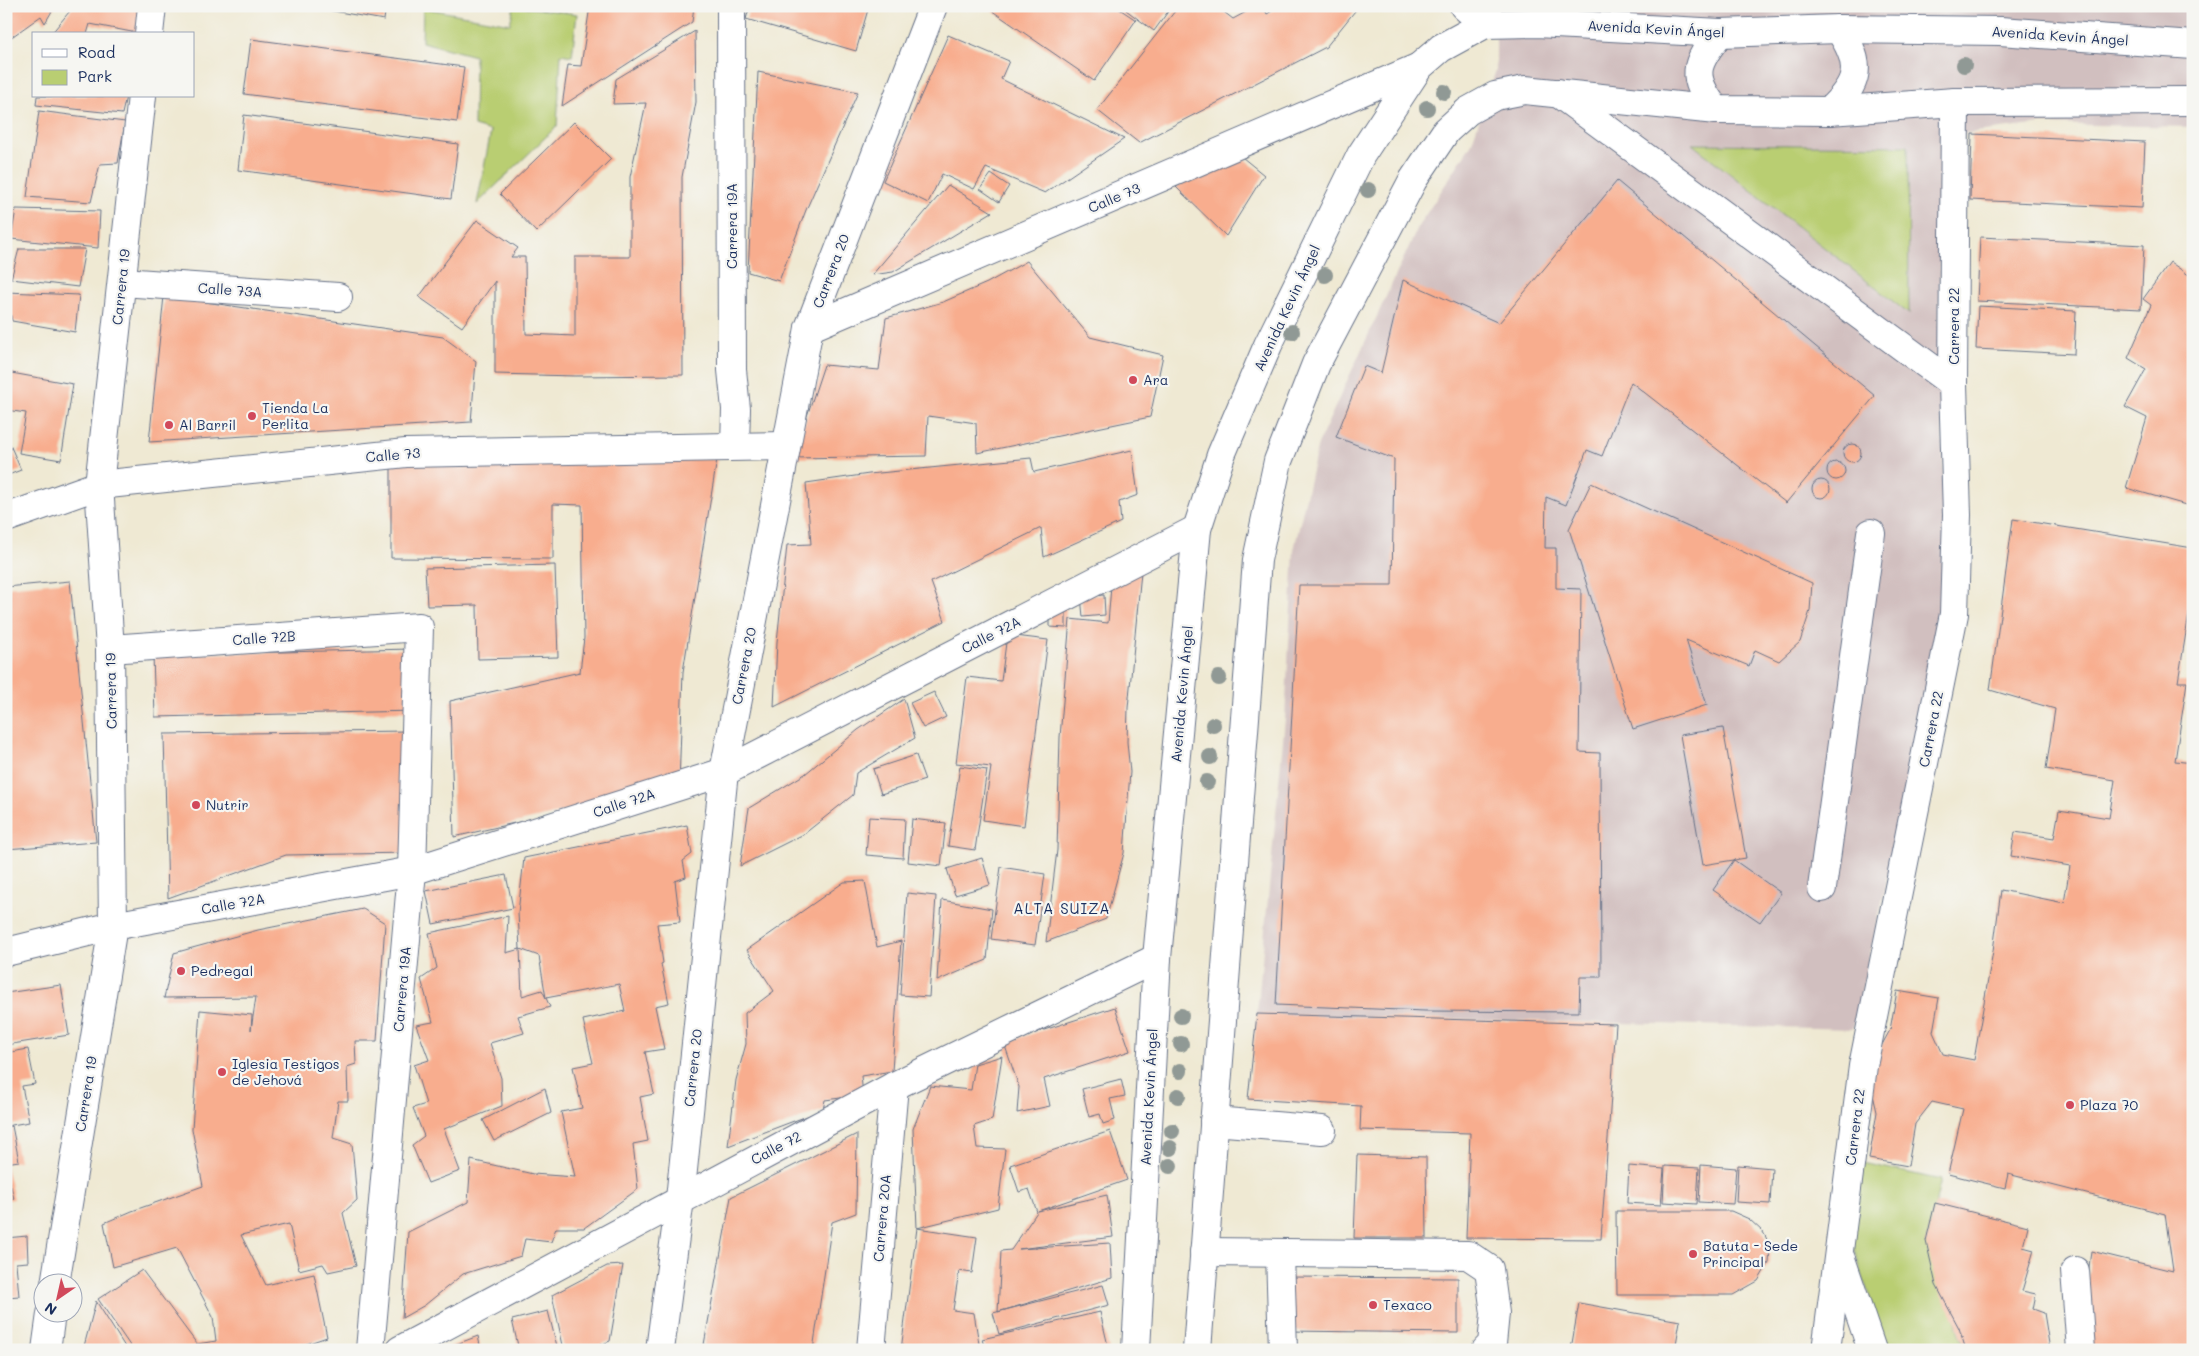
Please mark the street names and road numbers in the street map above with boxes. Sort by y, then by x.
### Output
street label: Avenida Kevin Ángel [1587,15,1725,42]
street label: Avenida Kevin Ángel [1991,21,2129,50]
street label: Calle 73 [1085,178,1143,217]
street label: Carrera 19A [722,183,741,269]
street label: Carrera 20 [808,231,854,311]
street label: Avenida Kevin Ángel [1249,242,1324,374]
street label: Carrera 19 [107,248,134,326]
street label: Calle 73A [197,278,263,301]
street label: Carrera 22 [1944,287,1963,365]
street label: Calle 73 [365,443,421,466]
street label: Calle 72A [958,612,1024,658]
street label: Carrera 20 [727,625,760,706]
street label: Avenida Kevin Ángel [1166,625,1197,763]
street label: Calle 72B [232,626,296,649]
street label: Carrera 19 [100,653,121,729]
street label: Carrera 22 [1914,689,1947,769]
street label: Calle 72A [590,784,657,821]
street label: Calle 72A [200,889,266,918]
street label: Carrera 19A [388,945,415,1033]
street label: Carrera 20 [679,1028,706,1108]
street label: Avenida Kevin Ángel [1135,1028,1162,1166]
street label: Carrera 19 [70,1055,101,1133]
street label: Carrera 22 [1840,1087,1869,1166]
street label: Calle 72 [747,1126,804,1169]
street label: Carrera 20A [868,1173,895,1263]

